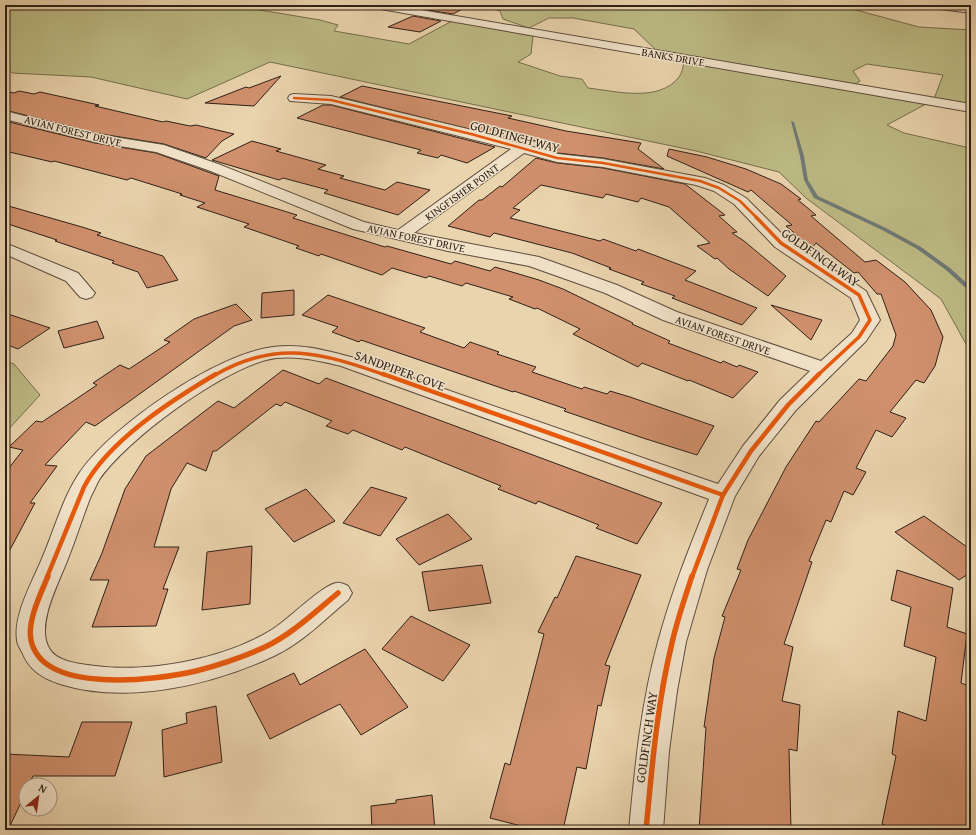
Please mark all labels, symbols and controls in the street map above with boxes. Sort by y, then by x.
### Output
street label: BANKS DRIVE [640,44,706,70]
street label: AVIAN FOREST DRIVE [23,111,124,151]
street label: GOLDFINCH WAY [468,115,562,158]
street label: KINGFISHER POINT [421,159,503,225]
street label: AVIAN FOREST DRIVE [366,220,467,256]
street label: GOLDFINCH WAY [778,223,864,292]
street label: AVIAN FOREST DRIVE [673,311,773,359]
street label: SANDPIPER COVE [352,345,448,396]
street label: GOLDFINCH WAY [631,690,662,784]
north arrow [18,777,58,817]
text: N [36,779,51,797]

